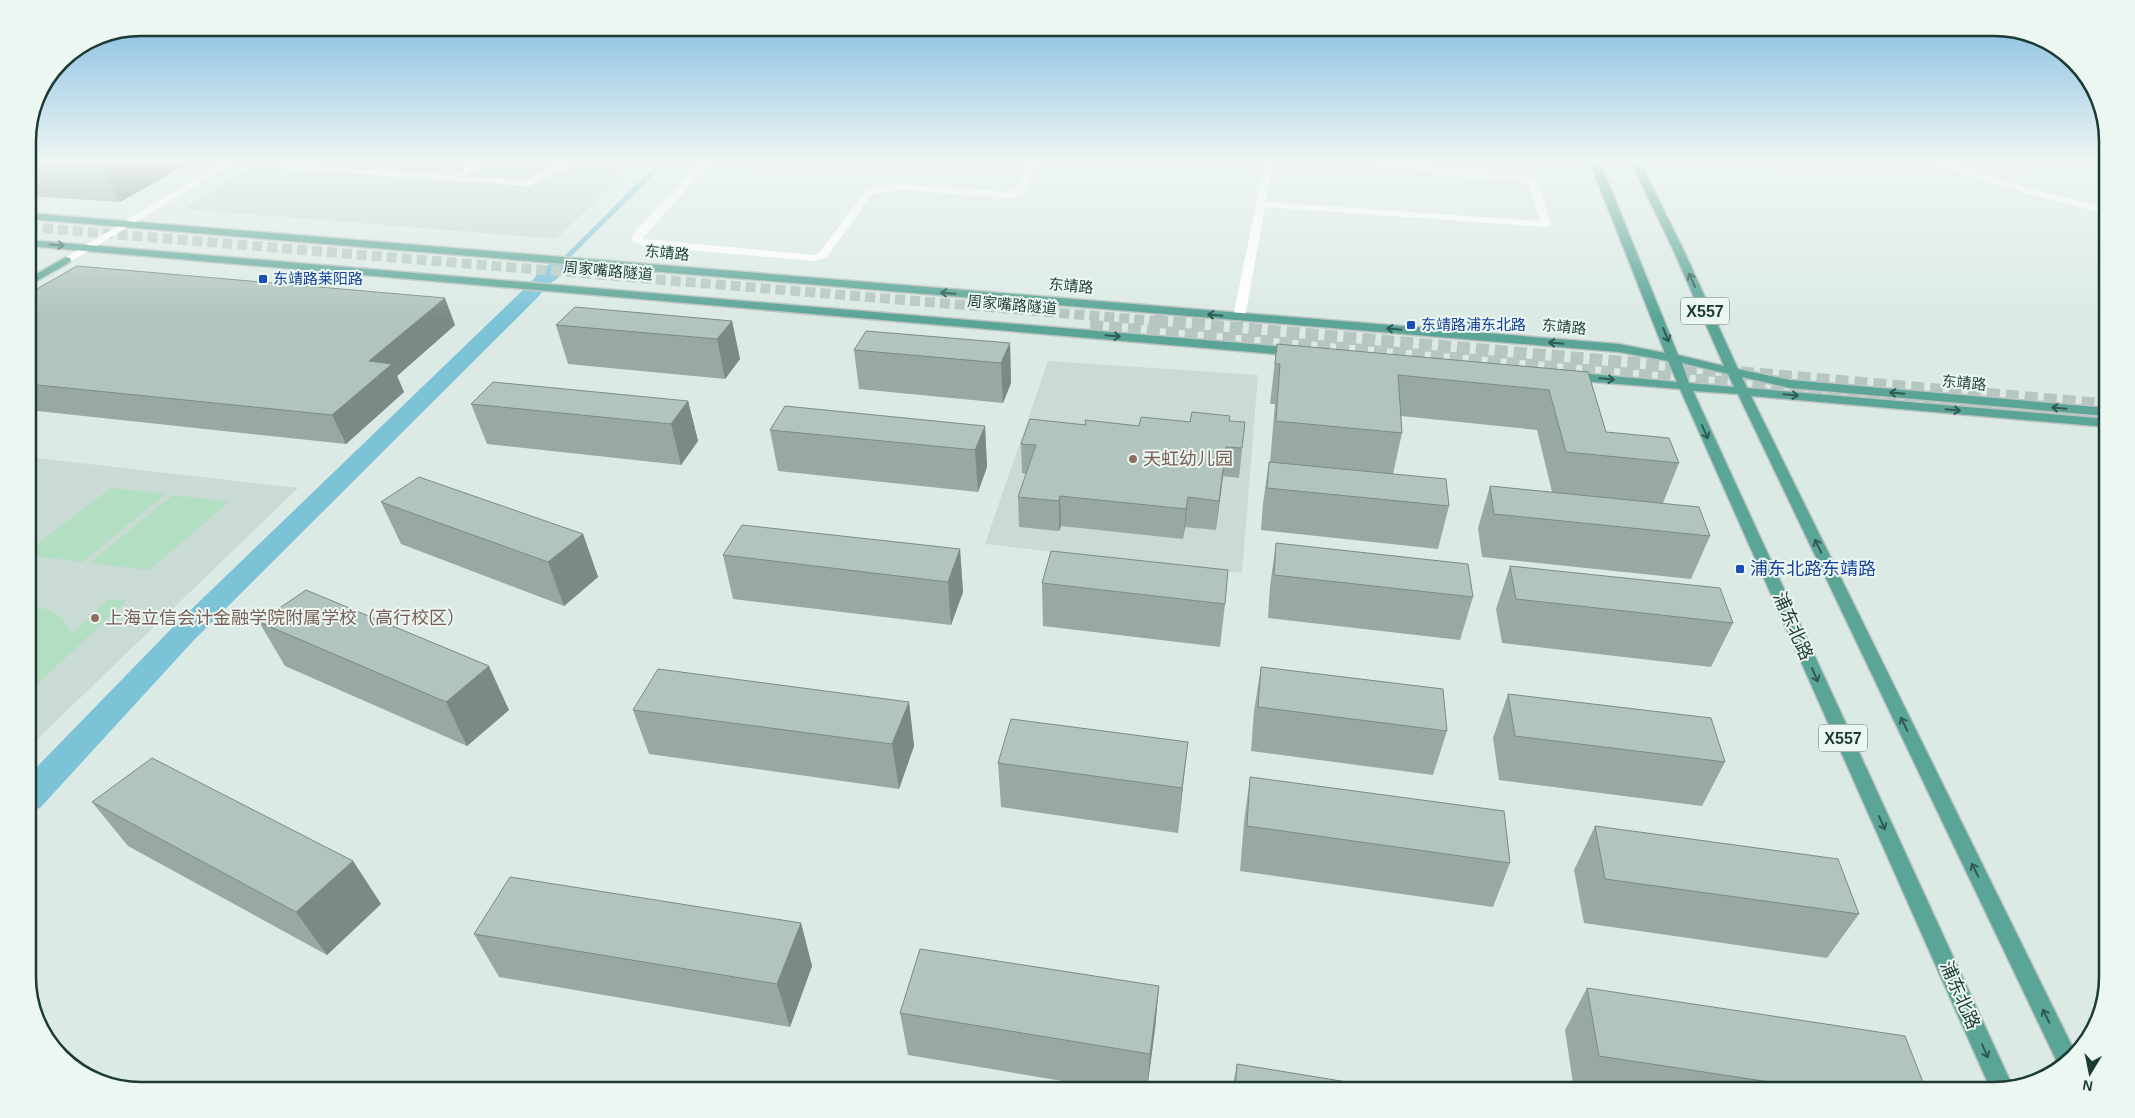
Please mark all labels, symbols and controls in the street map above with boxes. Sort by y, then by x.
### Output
one-way arrow [49,241,65,250]
street label: 东靖路 [644,242,690,263]
street label: 周家嘴路隧道 [562,258,654,283]
place label: 东靖路莱阳路 [273,270,363,287]
marker: 东靖路莱阳路 [257,273,269,285]
one-way arrow [1686,273,1696,288]
street label: 东靖路 [1048,275,1094,296]
one-way arrow [940,288,956,297]
street label: 周家嘴路隧道 [966,292,1058,317]
road number: X557 [1681,298,1729,324]
one-way arrow [1207,310,1223,319]
place label: 东靖路浦东北路 [1421,316,1526,333]
street label: 东靖路 [1541,316,1587,337]
marker: 东靖路浦东北路 [1405,319,1417,331]
one-way arrow [1386,324,1402,334]
one-way arrow [1662,327,1671,342]
one-way arrow [1105,332,1121,341]
one-way arrow [1548,338,1564,347]
street label: 东靖路 [1941,372,1987,393]
one-way arrow [1598,374,1614,384]
one-way arrow [1889,389,1905,398]
one-way arrow [1783,391,1799,400]
one-way arrow [2051,403,2067,412]
one-way arrow [1945,405,1961,415]
one-way arrow [1701,424,1710,439]
place label: 天虹幼儿园 [1143,449,1233,469]
marker: 天虹幼儿园 [1127,453,1139,465]
one-way arrow [1813,539,1822,554]
place label: 浦东北路东靖路 [1750,559,1876,579]
marker: 浦东北路东靖路 [1734,563,1746,575]
street label: 浦东北路 [1769,589,1817,663]
place label: 上海立信会计金融学院附属学校（高行校区） [105,608,465,628]
marker: 上海立信会计金融学院附属学校（高行校区） [89,612,101,624]
one-way arrow [1811,667,1821,682]
one-way arrow [1899,717,1908,732]
road number: X557 [1819,724,1867,751]
one-way arrow [1878,815,1888,830]
one-way arrow [1970,863,1979,878]
street label: 浦东北路 [1936,958,1984,1032]
one-way arrow [2040,1009,2050,1024]
one-way arrow [1981,1043,1991,1058]
north arrow [2065,1048,2115,1098]
text: N [2081,1077,2094,1095]

